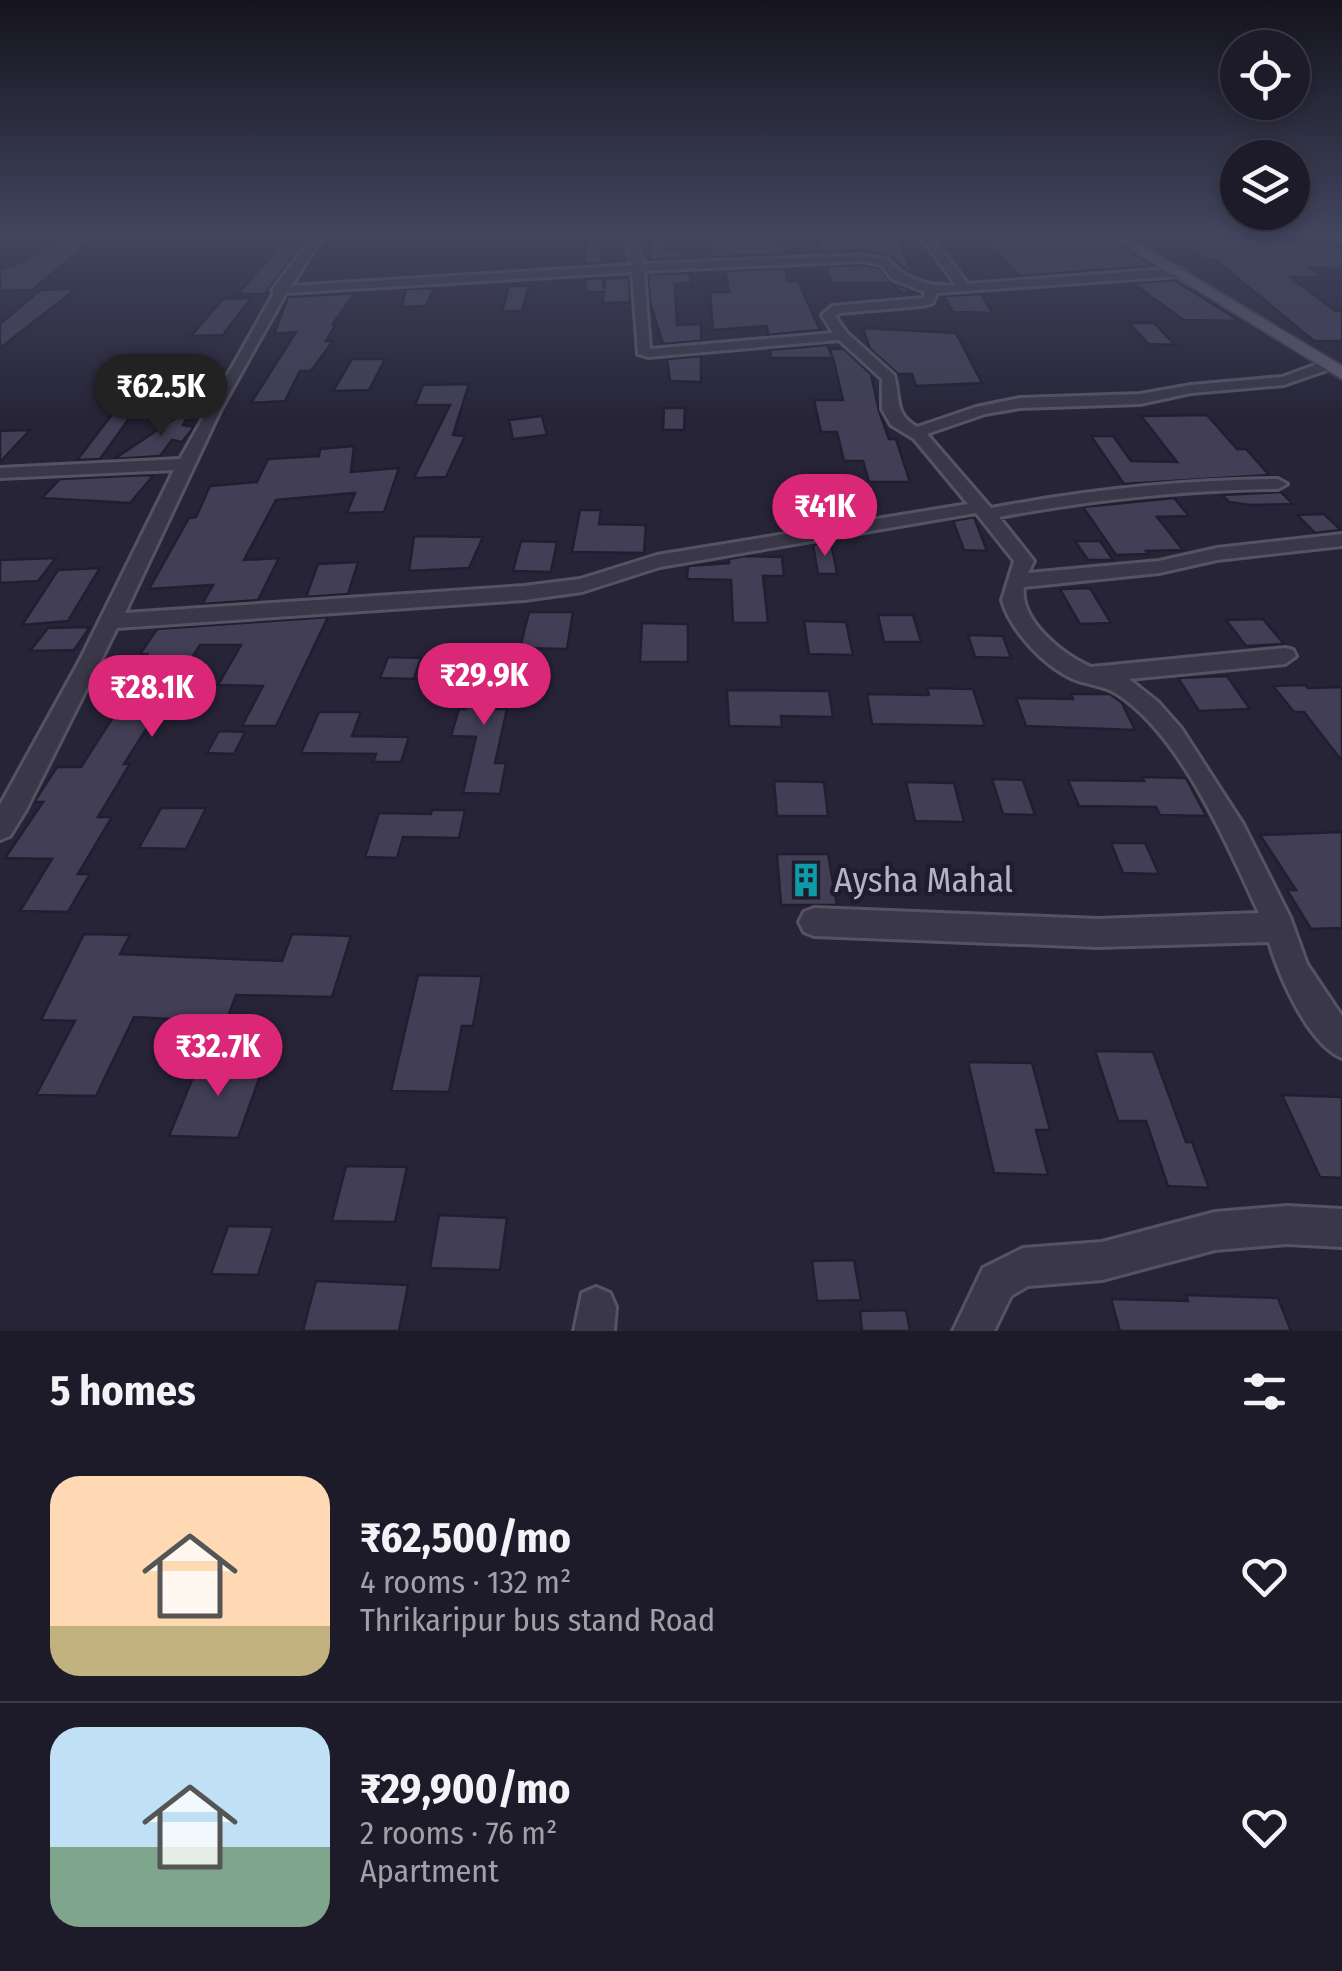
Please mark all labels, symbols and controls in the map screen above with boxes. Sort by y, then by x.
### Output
map controls [1220,30,1310,230]
button: locate [1220,30,1310,120]
button: layers [1220,140,1310,230]
pin: ₹62.5K [80,354,242,439]
text: ₹62.5K [117,367,205,405]
pin: ₹41K [766,474,884,559]
text: ₹41K [794,487,856,525]
pin: ₹29.9K [403,643,565,728]
pin: ₹28.1K [71,655,233,740]
text: ₹29.9K [440,656,528,694]
text: ₹28.1K [110,668,194,706]
place label: Aysha Mahal [834,859,1013,901]
building icon: Aysha Mahal [787,861,825,899]
pin: ₹32.7K [137,1014,299,1099]
text: ₹32.7K [176,1027,260,1065]
icon: filters [1237,1364,1292,1419]
text: 5 homes [50,1366,196,1416]
text: ₹62,500/mo [360,1513,571,1563]
icon: home [130,1516,250,1636]
icon: heart [1237,1549,1292,1604]
text: 4 rooms · 132 m² [360,1563,571,1601]
text: Thrikaripur bus stand Road [360,1601,715,1639]
text: ₹29,900/mo [360,1764,571,1814]
icon: home [130,1767,250,1887]
icon: heart [1237,1800,1292,1855]
text: 2 rooms · 76 m² [360,1814,557,1852]
text: Apartment [360,1852,499,1890]

